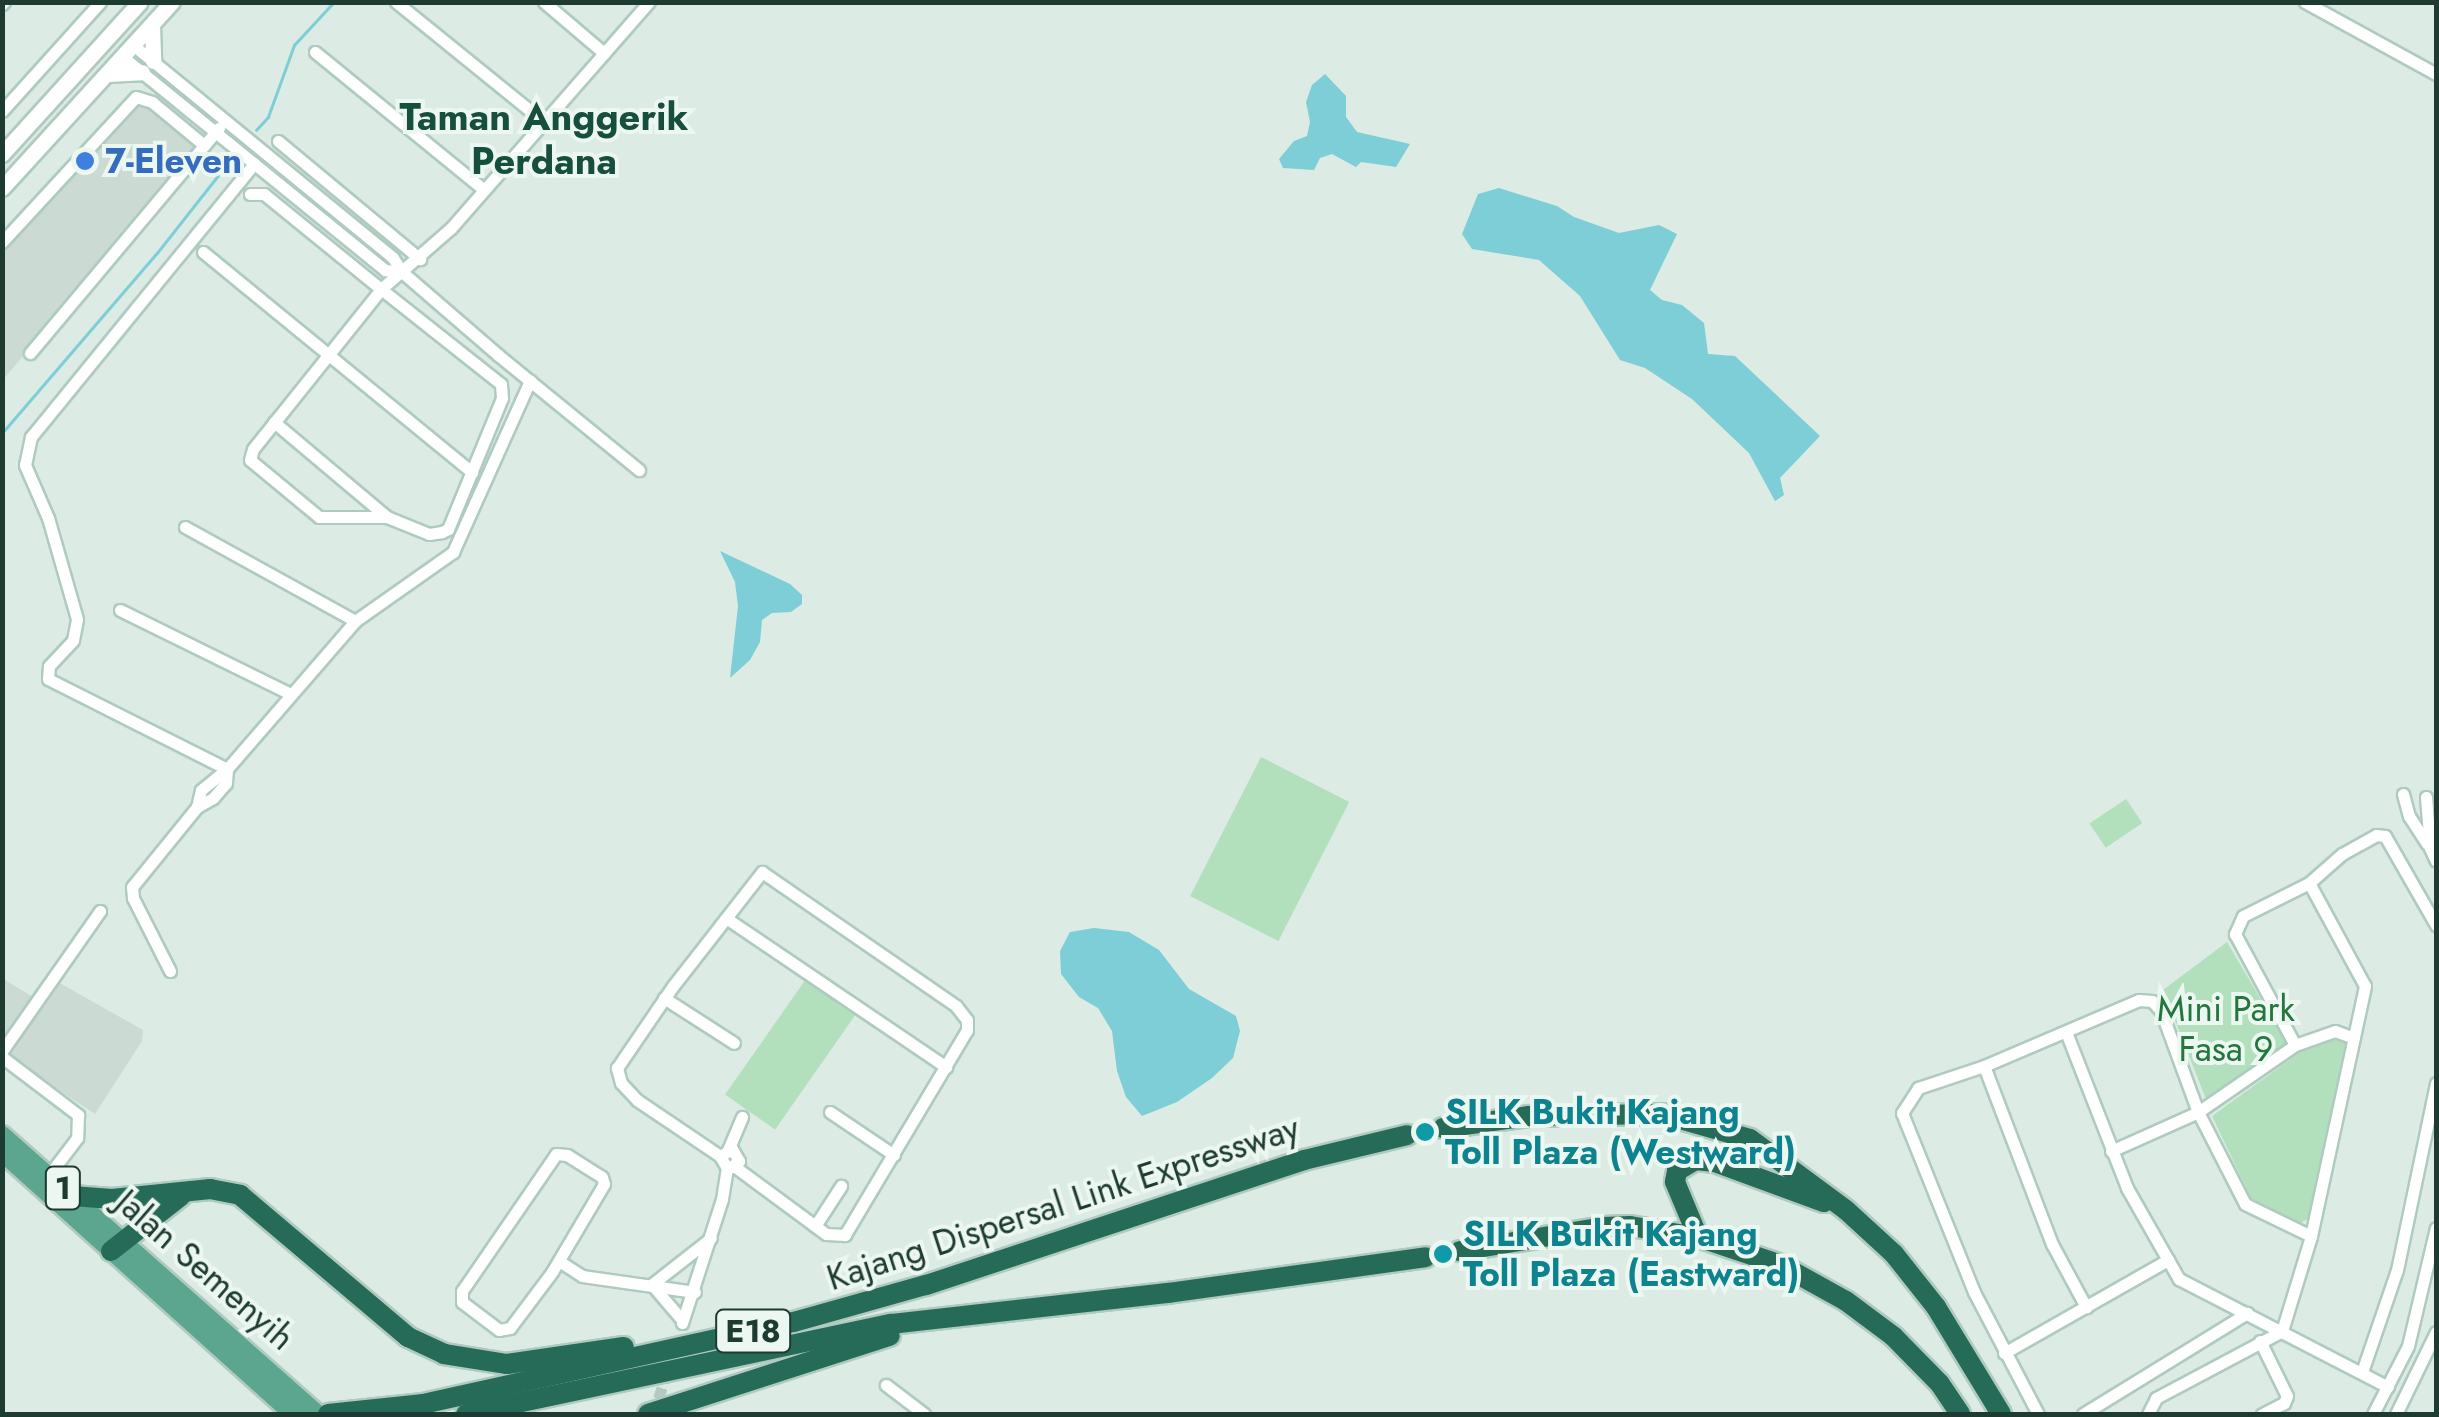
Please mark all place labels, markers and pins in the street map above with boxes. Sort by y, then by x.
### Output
place label: 7-Eleven [105,140,242,182]
marker: 7-Eleven [74,150,96,172]
place label: SILK Bukit Kajang Toll Plaza (Westward) [1445,1091,1796,1173]
marker: SILK Bukit Kajang Toll Plaza (Westward) [1414,1121,1436,1143]
place label: SILK Bukit Kajang Toll Plaza (Eastward) [1463,1213,1799,1295]
marker: SILK Bukit Kajang Toll Plaza (Eastward) [1432,1243,1454,1265]

